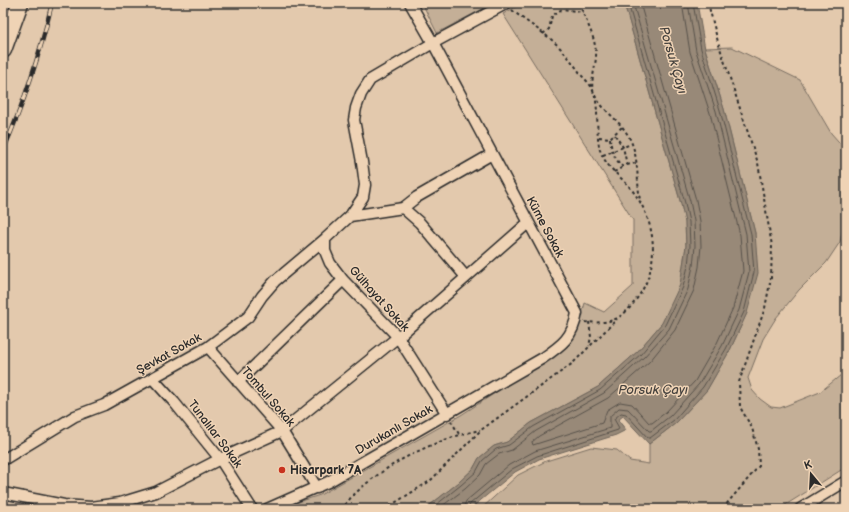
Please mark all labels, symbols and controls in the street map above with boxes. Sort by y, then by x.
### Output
water label: Porsuk Çayı [656,24,690,96]
street label: Küme Sokak [523,194,567,260]
street label: Gülhayat Sokak [346,263,412,335]
street label: Şevkat Sokak [134,330,204,378]
street label: Tombul Sokak [238,364,298,430]
water label: Porsuk Çayı [618,382,688,398]
street label: Tunalılar Sokak [185,397,246,471]
street label: Durukanlı Sokak [353,402,435,458]
north arrow [791,454,831,494]
text: K [802,457,814,472]
place label: Hisarpark 7A [290,463,362,478]
marker: Hisarpark 7A [277,465,287,475]

